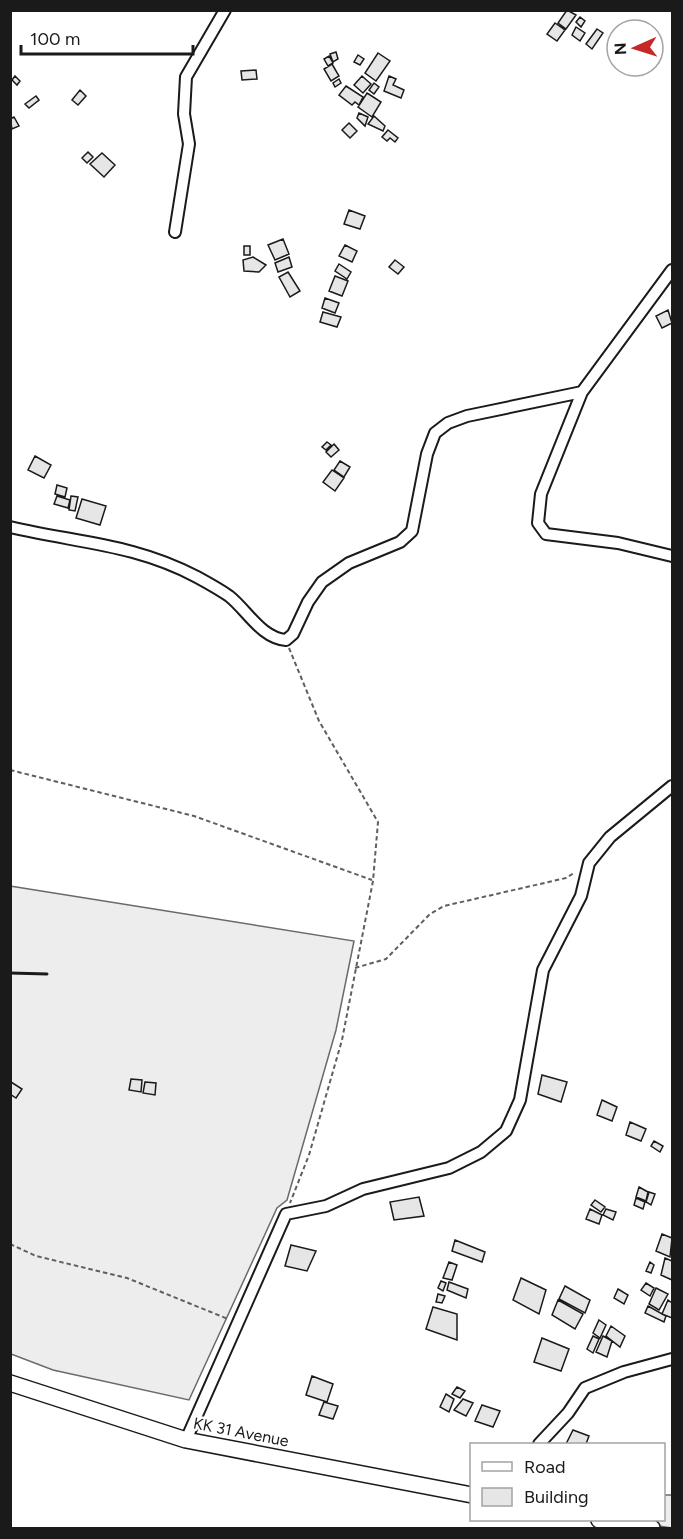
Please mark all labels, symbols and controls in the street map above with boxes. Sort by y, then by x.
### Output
scale bar [21,18,194,56]
north arrow [605,18,665,78]
text: 100 m [30,28,80,50]
text: N [611,42,630,55]
street label: KK 31 Avenue [192,1413,291,1451]
legend [470,1443,665,1521]
text: Road [524,1456,565,1478]
text: Building [524,1486,589,1508]

